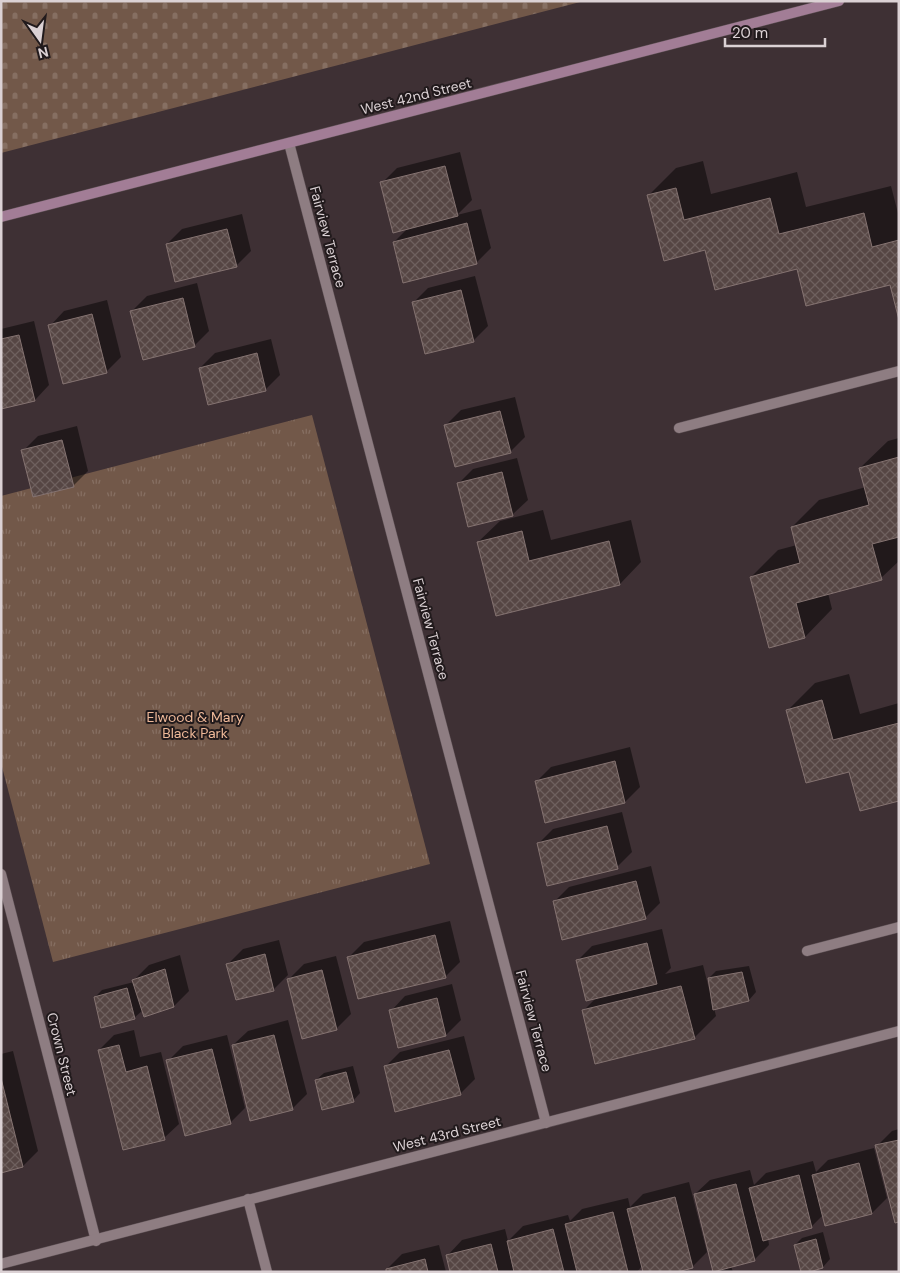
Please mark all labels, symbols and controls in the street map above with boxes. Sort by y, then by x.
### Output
north arrow [15,15,65,65]
scale bar [725,15,825,47]
text: 20 m [732,23,768,43]
text: N [36,43,50,63]
street label: West 42nd Street [359,74,473,118]
street label: Fairview Terrace [306,184,350,290]
street label: Fairview Terrace [409,576,453,682]
park label: Elwood & Mary Black Park [147,708,244,742]
street label: Fairview Terrace [512,968,556,1074]
street label: Crown Street [43,1011,81,1097]
street label: West 43rd Street [391,1112,503,1156]

